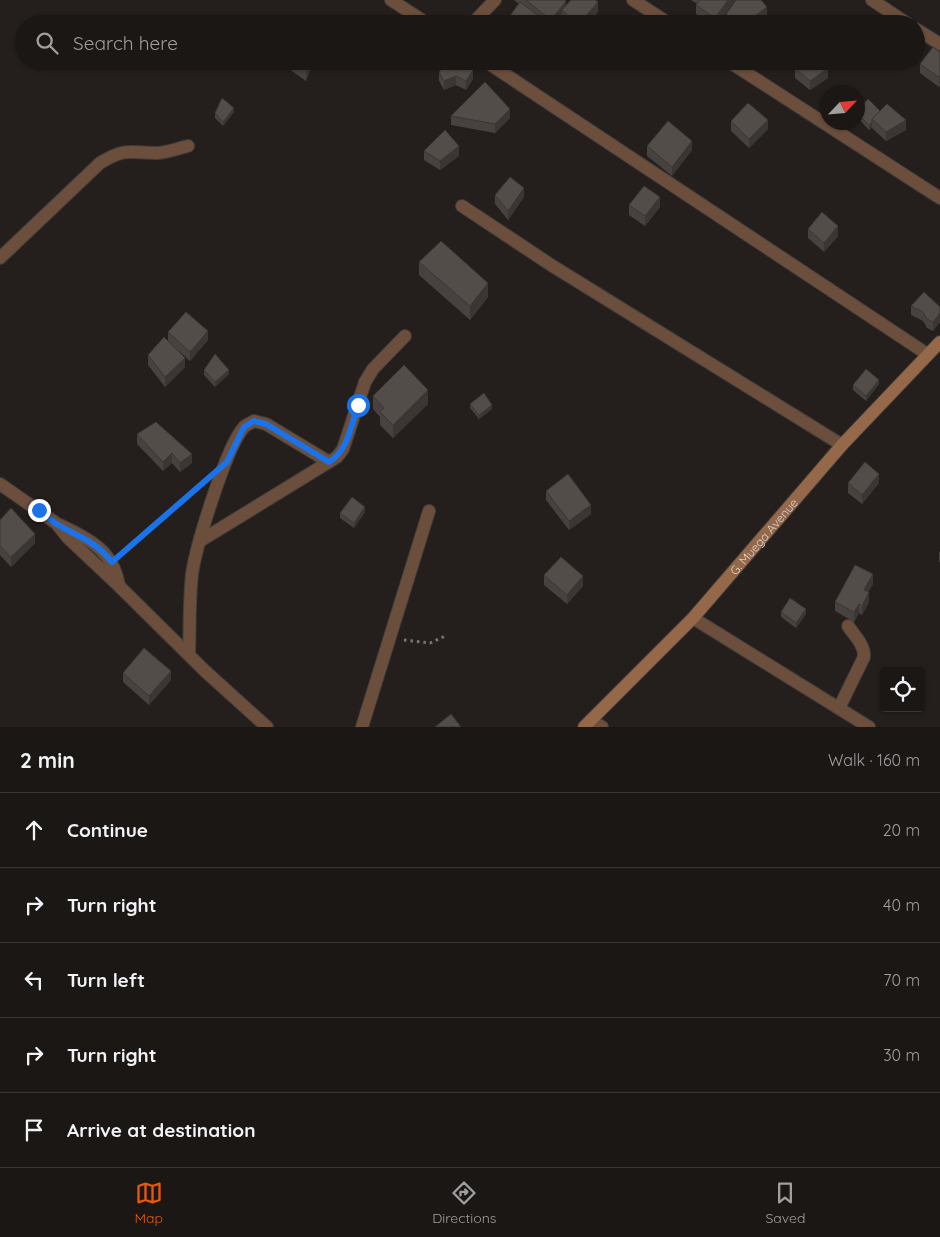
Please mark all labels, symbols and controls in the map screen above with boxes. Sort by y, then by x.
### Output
search box [15,15,925,70]
icon: search [33,29,61,57]
text: Search here [73,31,178,55]
north arrow [820,85,865,130]
route start [347,394,370,417]
street label: G. Muega Avenue [726,495,801,578]
route end [28,499,51,522]
map controls [880,667,925,712]
button: locate [880,667,925,712]
text: 2 min [20,747,75,773]
text: Walk · 160 m [828,750,920,770]
icon: ahead [20,816,48,844]
text: Continue [67,818,148,842]
text: 20 m [883,820,920,840]
icon: right [20,891,48,919]
text: Turn right [67,893,156,917]
text: 40 m [883,895,920,915]
icon: left [20,966,48,994]
text: Turn left [67,968,145,992]
text: 70 m [883,970,920,990]
icon: right [20,1041,48,1069]
text: Turn right [67,1043,156,1067]
text: 30 m [883,1045,920,1065]
icon: arrive [20,1116,48,1144]
text: Arrive at destination [67,1118,256,1142]
tab: Map [135,1179,163,1227]
tab: Directions [432,1179,496,1227]
tab: Saved [765,1179,805,1227]

